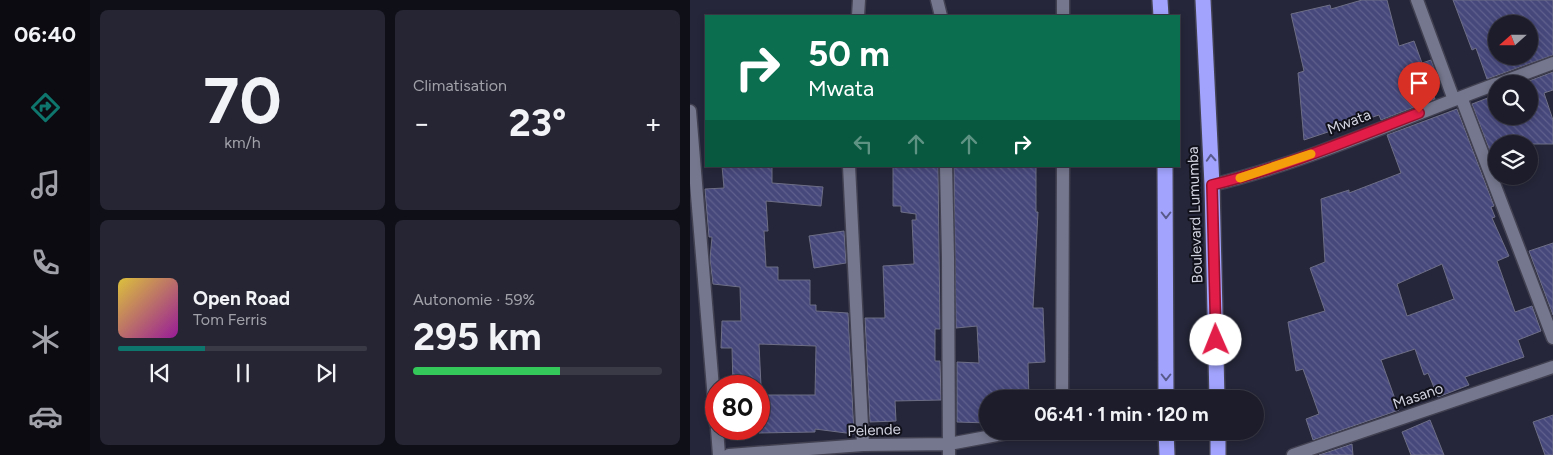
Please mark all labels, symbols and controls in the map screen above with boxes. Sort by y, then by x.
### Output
north arrow [1488,15,1538,65]
map controls [1488,15,1538,185]
text: 06:40 [14,21,76,48]
text: 50 m [808,33,890,75]
icon: right [725,35,790,100]
text: 70 [203,61,282,139]
pin [1398,62,1440,113]
icon: arrive [1405,69,1433,97]
text: Mwata [808,75,874,102]
button: search [1488,75,1538,125]
text: Climatisation [413,76,507,95]
icon: directions [28,90,63,125]
text: 23° [509,100,566,146]
street label: Mwata [1325,105,1373,139]
text: − [413,106,430,140]
text: + [645,106,662,140]
icon: left [849,130,877,158]
icon: ahead [902,130,930,158]
icon: ahead [955,130,983,158]
icon: right [1008,130,1036,158]
text: km/h [224,133,261,152]
button: layers [1488,135,1538,185]
street label: Boulevard Lumumba [1184,146,1206,284]
one-way arrow [1205,153,1216,161]
icon: music [28,167,63,202]
one-way arrow [1161,212,1171,219]
icon: phone [28,245,63,280]
text: Open Road [193,287,290,310]
text: Autonomie · 59% [413,290,535,309]
text: Tom Ferris [193,310,267,329]
position arrow [1189,313,1241,365]
text: 295 km [413,314,542,360]
icon: climate [28,322,63,357]
icon: previous [146,359,174,387]
icon: pause [229,359,257,387]
icon: next [312,359,340,387]
one-way arrow [1161,374,1171,382]
speed limit sign: 80 [705,375,770,440]
street label: Masano [1390,379,1446,413]
icon: car [28,399,63,434]
text: 06:41 · 1 min · 120 m [1034,403,1209,426]
street label: Pelende [847,420,901,440]

